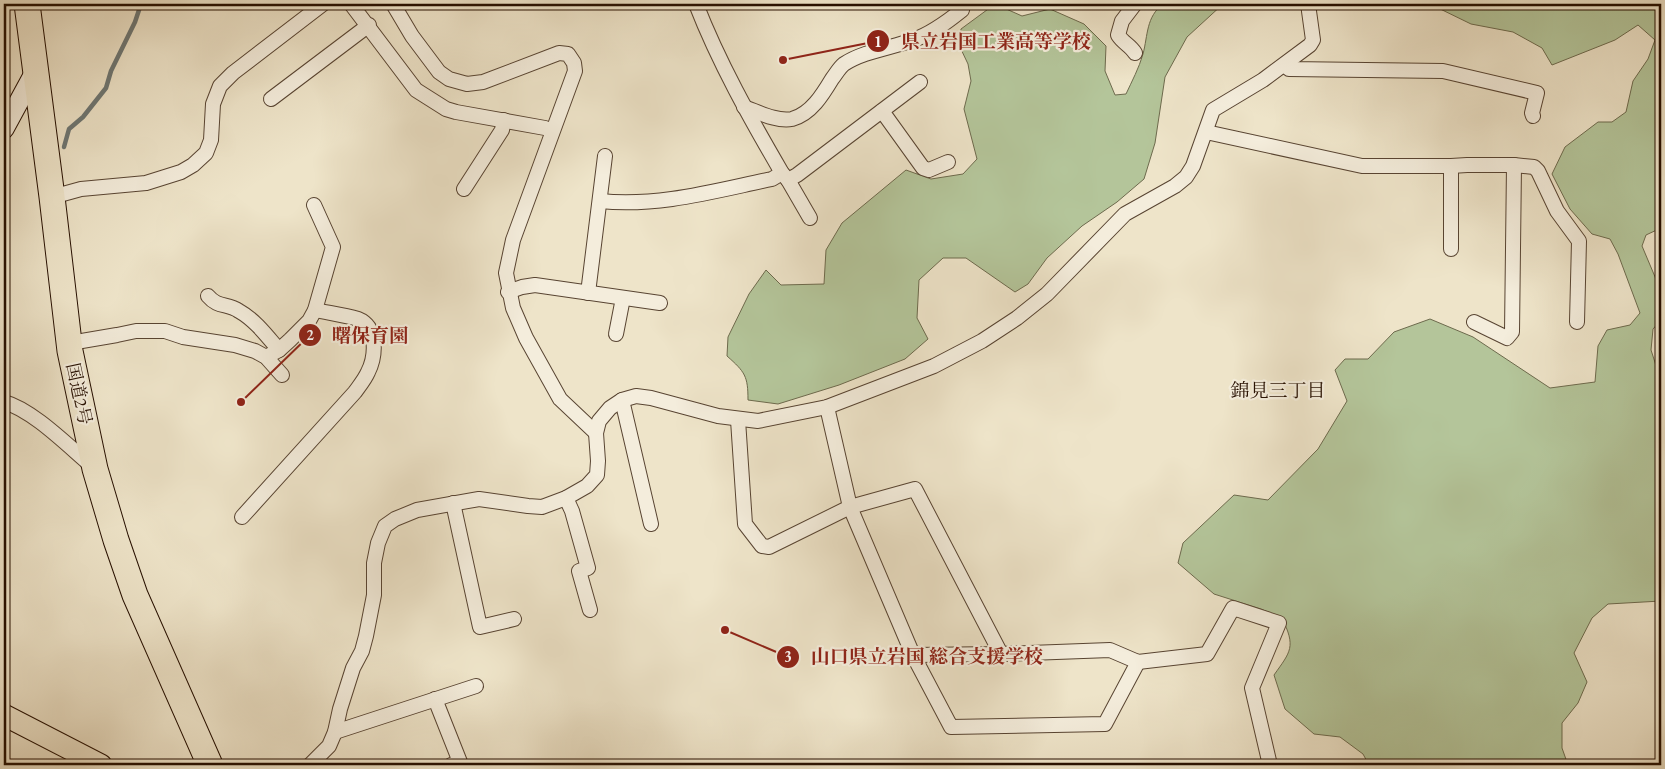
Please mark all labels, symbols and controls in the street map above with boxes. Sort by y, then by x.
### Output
callout: 県立岩国工業高等学校 [866,24,1101,58]
text: 県立岩国工業高等学校 [901,29,1091,54]
text: 1 [874,32,882,51]
callout: 曙保育園 [297,318,418,352]
text: 曙保育園 [332,323,408,348]
text: 2 [306,325,314,344]
street label: 国道2号 [62,361,97,427]
district label: 錦見三丁目 [1230,378,1326,403]
callout: 山口県立岩国 総合支援学校 [776,640,1053,674]
text: 山口県立岩国 総合支援学校 [811,644,1043,669]
text: 3 [784,647,792,666]

